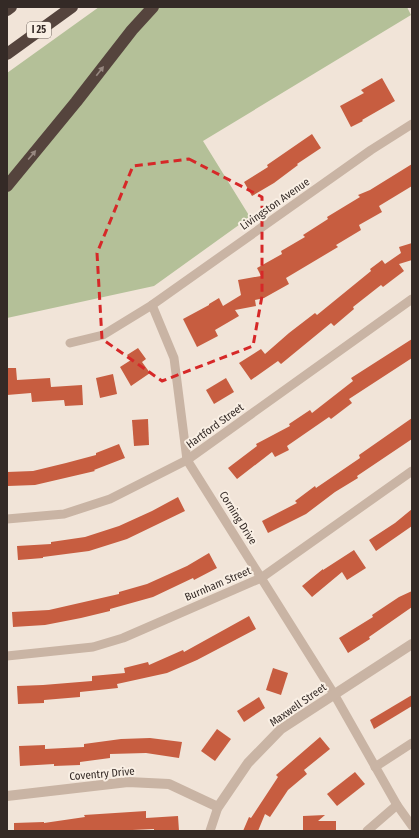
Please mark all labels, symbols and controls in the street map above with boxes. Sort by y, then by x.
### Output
road number: I 25 [27,22,51,38]
one-way arrow [96,65,104,76]
one-way arrow [27,150,36,161]
street label: Livingston Avenue [238,175,312,233]
street label: Hartford Street [184,401,246,451]
street label: Corning Drive [216,489,260,547]
street label: Burnham Street [183,564,253,604]
street label: Maxwell Street [267,680,329,729]
street label: Coventry Drive [69,765,135,783]

